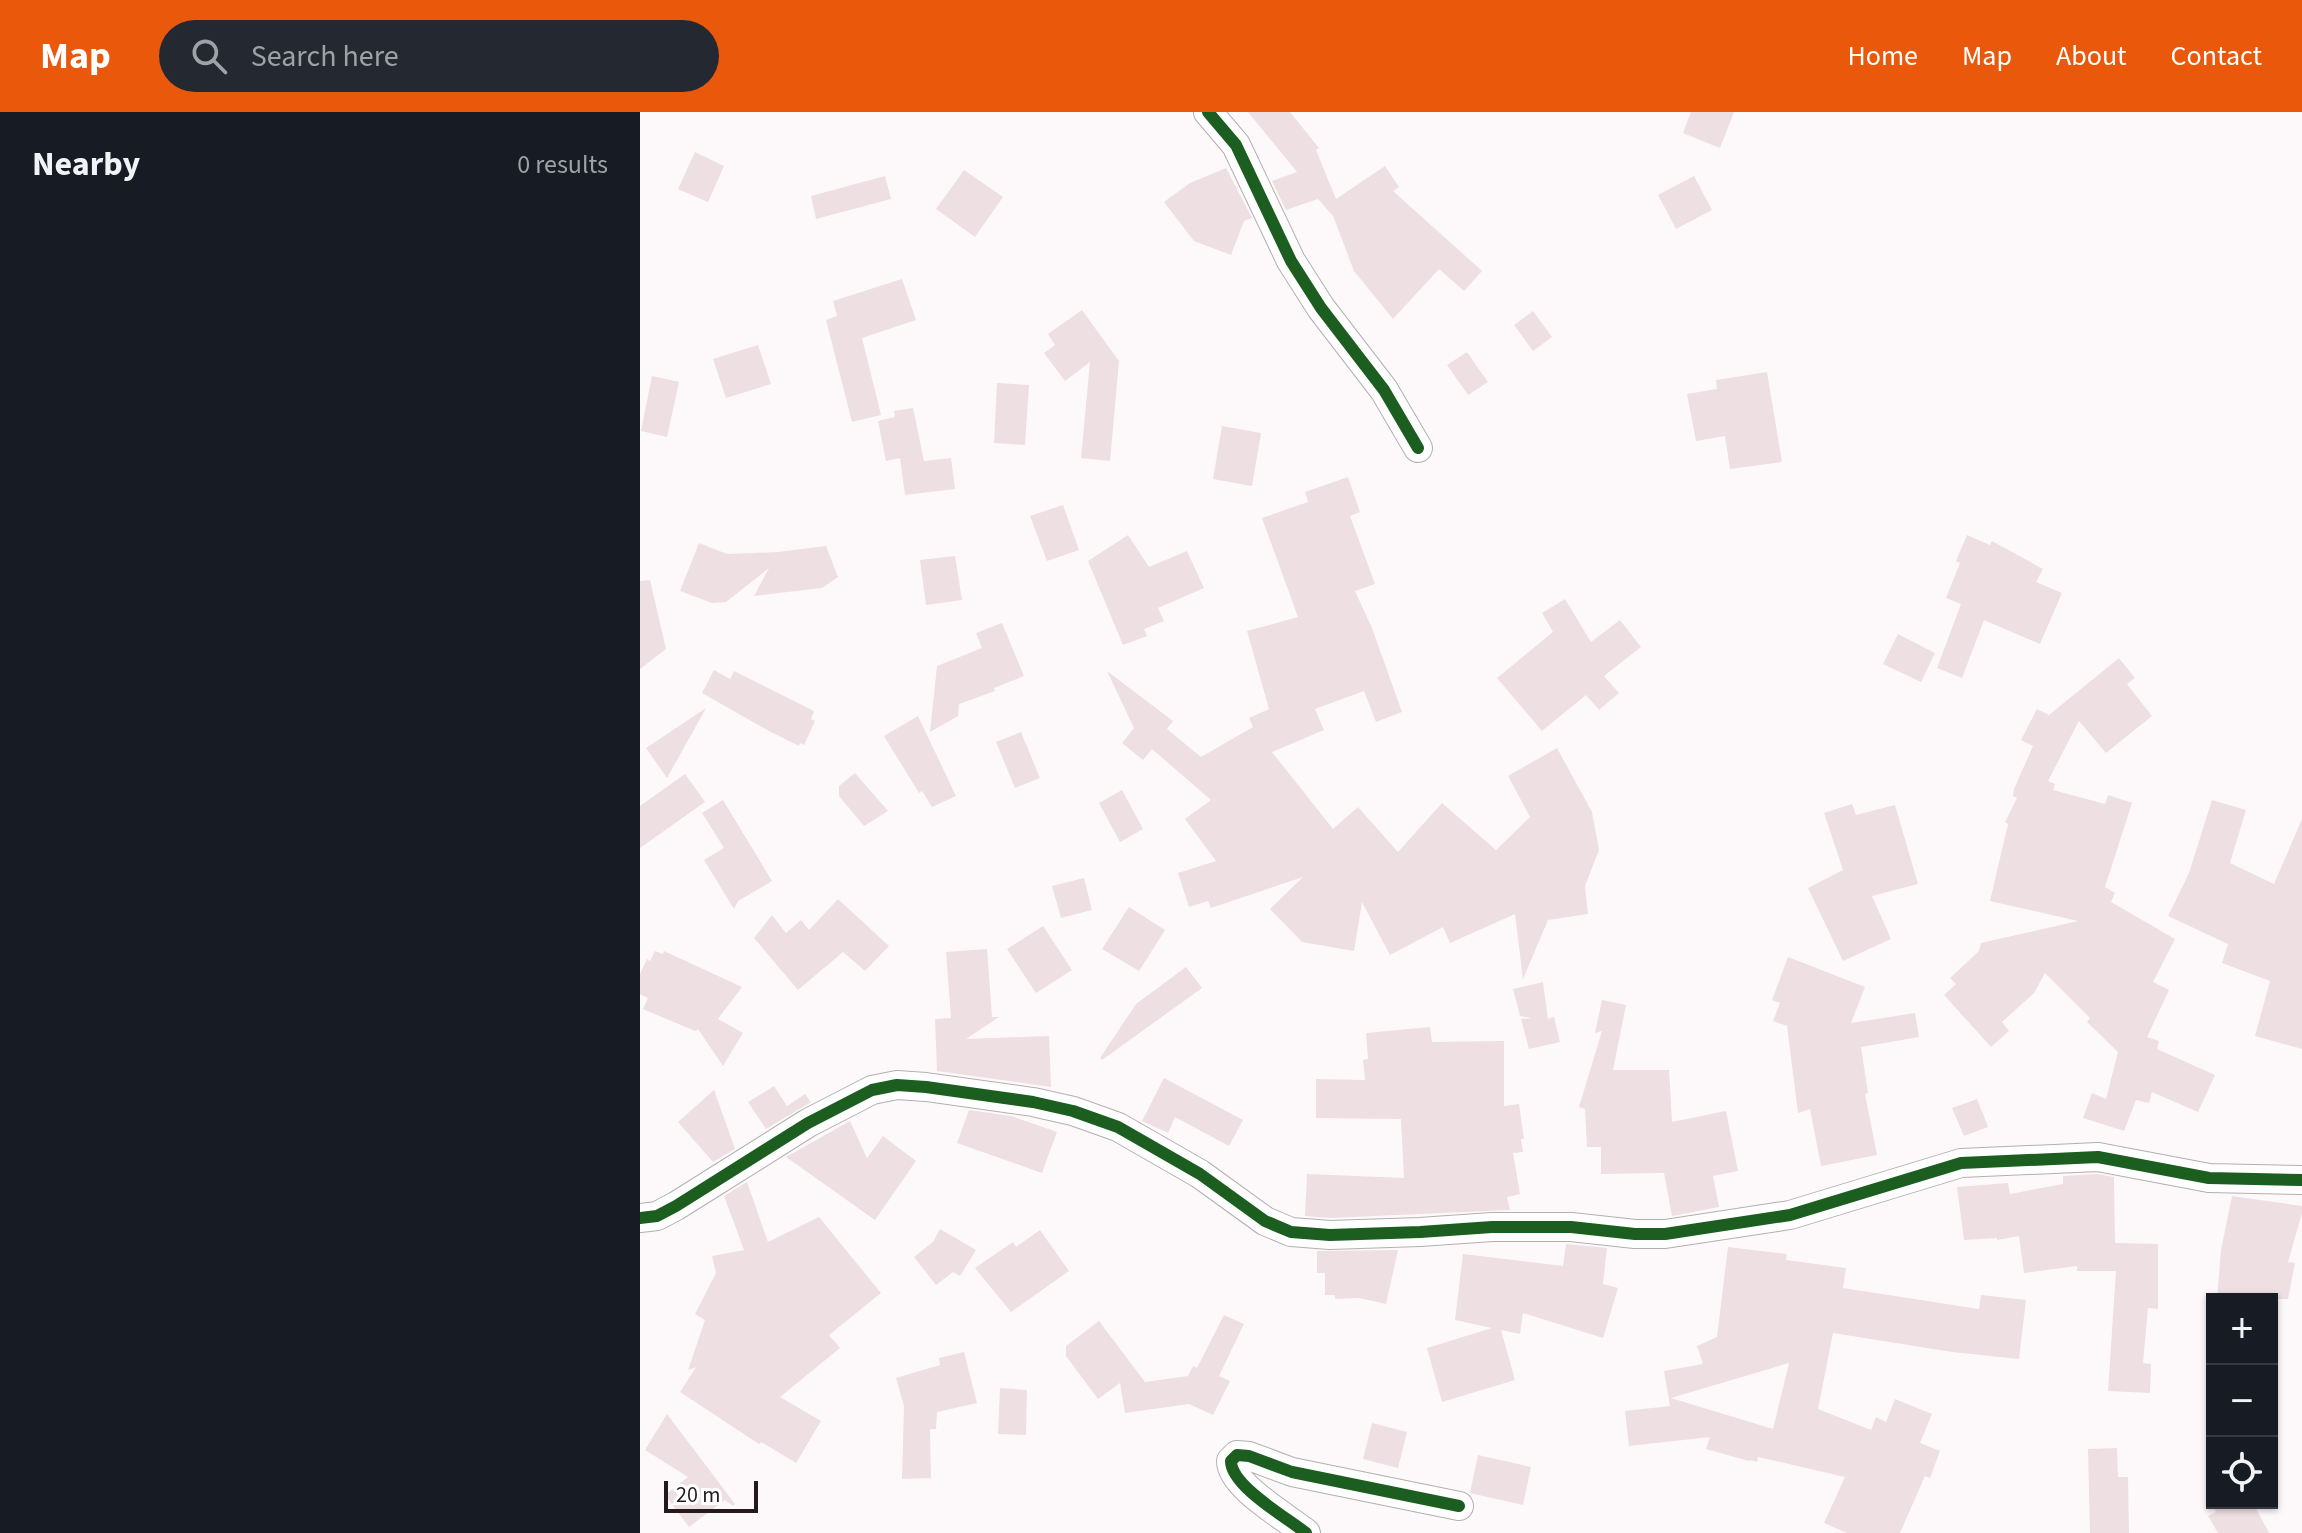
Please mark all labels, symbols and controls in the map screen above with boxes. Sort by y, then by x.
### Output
search box [159,20,719,92]
text: Map [40,29,111,83]
icon: search [187,34,231,78]
text: Search here [251,35,399,78]
text: Home [1847,36,1918,76]
text: Map [1962,36,2012,76]
text: About [2056,36,2127,76]
text: Contact [2171,36,2262,76]
text: Nearby [32,140,140,189]
text: 0 results [517,146,608,183]
map controls [2206,1293,2278,1509]
button: + [2206,1293,2278,1365]
button: − [2206,1365,2278,1437]
button: locate [2206,1437,2278,1509]
scale bar [664,1477,758,1513]
text: 20 m [676,1479,721,1511]

